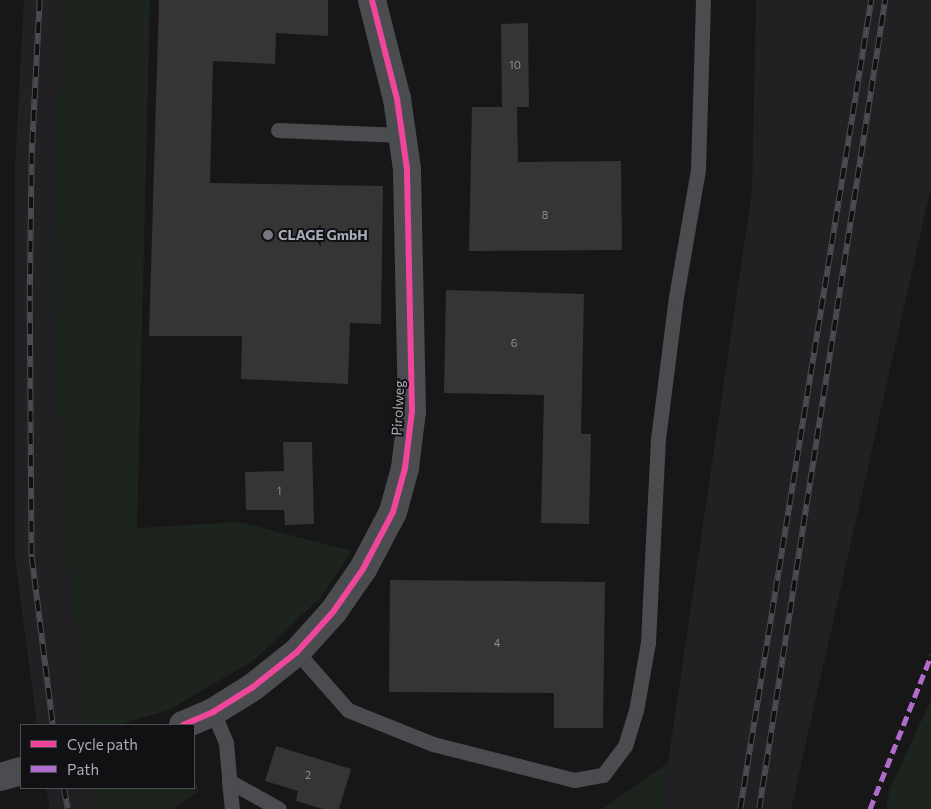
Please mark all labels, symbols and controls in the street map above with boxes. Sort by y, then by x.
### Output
house number: 10 [509,58,521,72]
house number: 8 [542,208,548,222]
place label: CLAGE GmbH [278,227,368,243]
marker: CLAGE GmbH [262,229,274,241]
house number: 6 [511,336,517,350]
street label: Pirolweg [388,380,408,436]
house number: 1 [277,484,281,498]
house number: 4 [494,636,500,650]
legend [20,724,195,789]
text: Cycle path [67,735,138,753]
text: Path [67,760,99,778]
house number: 2 [305,768,311,782]

